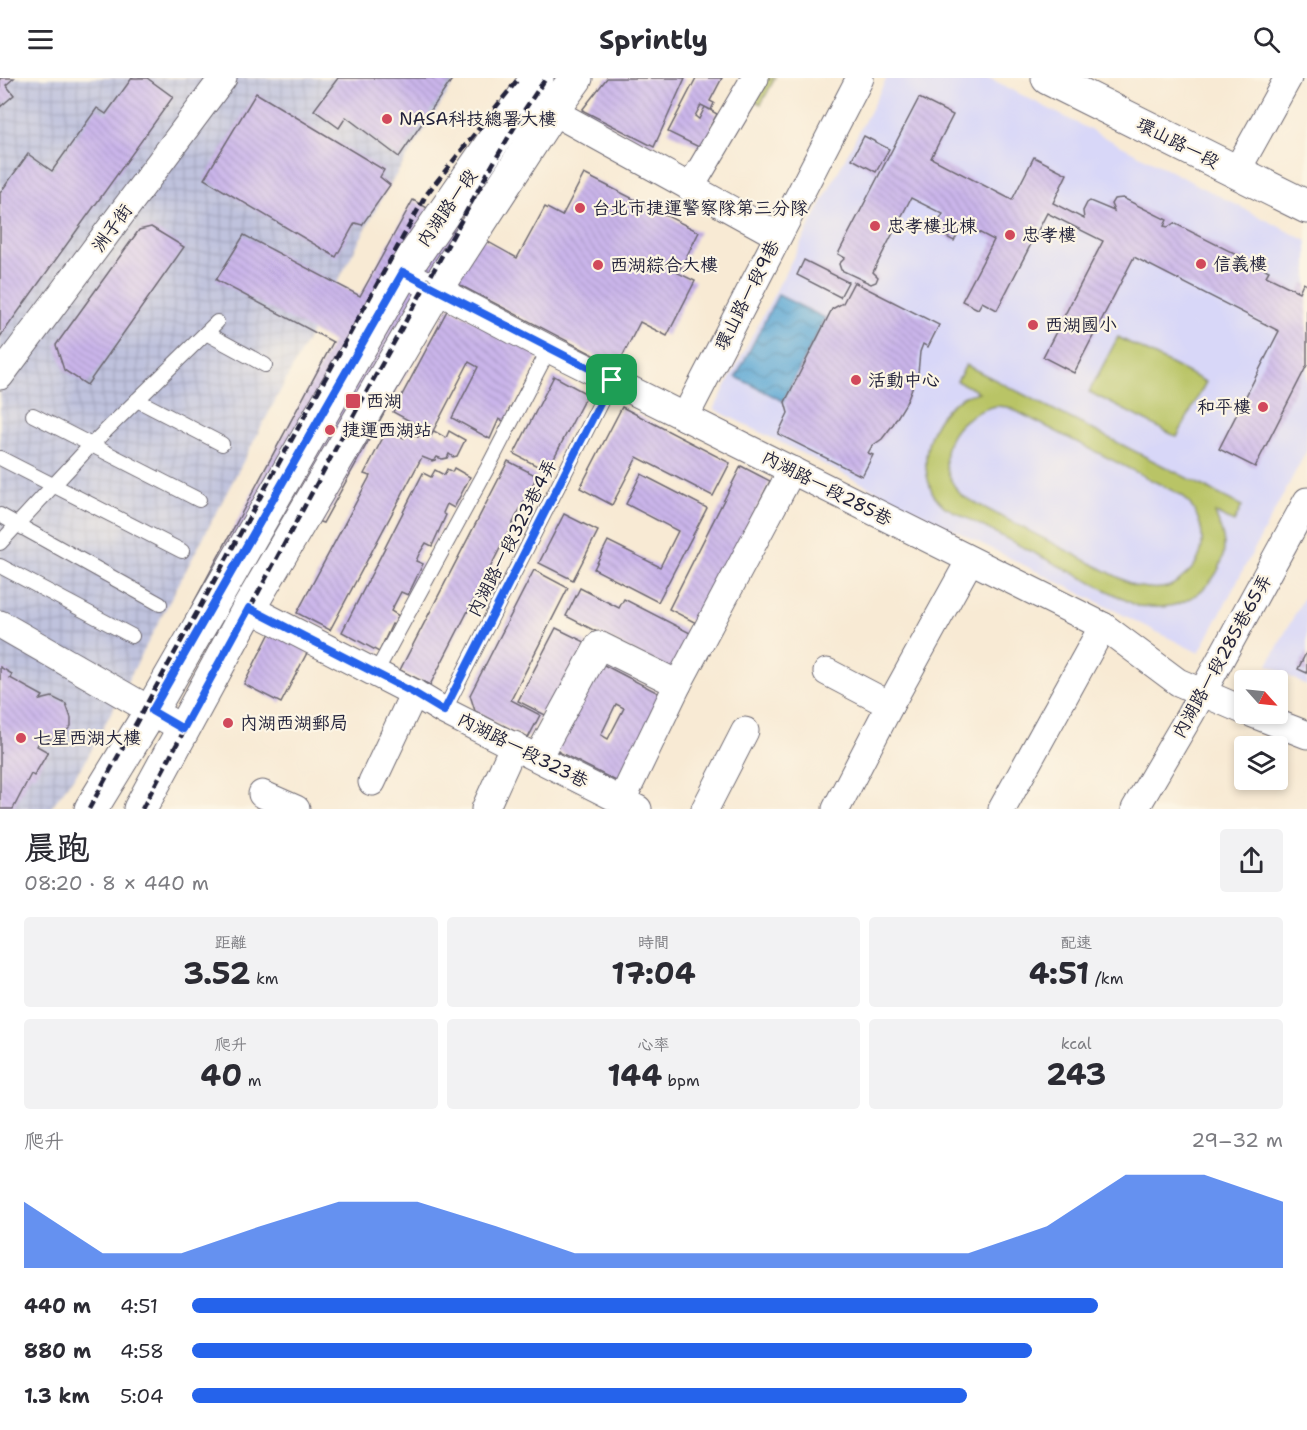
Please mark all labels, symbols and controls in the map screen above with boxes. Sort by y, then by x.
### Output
text: Sprintly [599,21,708,58]
icon: menu [24,23,57,56]
icon: search [1250,23,1283,56]
place label: NASA科技總署大樓 [399,107,556,131]
marker: NASA科技總署大樓 [380,112,394,126]
street label: 環山路一段 [1132,112,1224,174]
street label: 內湖路一段 [411,164,483,252]
place label: 台北市捷運警察隊第三分隊 [592,196,808,220]
street label: 洲子街 [86,199,138,257]
marker: 台北市捷運警察隊第三分隊 [573,201,587,215]
place label: 忠孝樓北棟 [887,214,977,238]
marker: 忠孝樓北棟 [868,219,882,233]
place label: 忠孝樓 [1022,223,1076,247]
marker: 忠孝樓 [1003,228,1017,242]
street label: 環山路一段9巷 [709,236,785,354]
place label: 信義樓 [1213,252,1267,276]
place label: 西湖綜合大樓 [610,253,718,277]
marker: 信義樓 [1194,257,1208,271]
marker: 西湖綜合大樓 [591,258,605,272]
place label: 西湖國小 [1045,313,1117,337]
marker: 西湖國小 [1026,318,1040,332]
pin [586,354,637,405]
icon: arrive [595,363,628,396]
place label: 活動中心 [868,368,940,392]
marker: 活動中心 [849,373,863,387]
place label: 西湖 [366,389,402,413]
marker: 西湖 [344,392,362,410]
place label: 和平樓 [1197,395,1251,419]
marker: 和平樓 [1256,400,1270,414]
place label: 捷運西湖站 [342,418,432,442]
marker: 捷運西湖站 [323,423,337,437]
street label: 內湖路一段285巷 [758,445,896,531]
street label: 內湖路一段323巷4弄 [462,455,562,621]
street label: 內湖路一段285巷65弄 [1167,570,1277,742]
north arrow [1234,670,1288,724]
map controls [1234,670,1288,790]
street label: 內湖路一段323巷 [454,707,592,793]
place label: 內湖西湖郵局 [240,711,348,735]
marker: 內湖西湖郵局 [221,716,235,730]
place label: 七星西湖大樓 [33,726,141,750]
marker: 七星西湖大樓 [14,731,28,745]
button: layers [1234,736,1288,790]
text: 晨跑 [24,825,90,870]
button: share [1220,829,1283,892]
text: 08:20 · 8 × 440 m [24,870,209,896]
text: 距離 [215,932,247,953]
text: 時間 [637,932,670,953]
text: 配速 [1060,932,1092,953]
text: 3.52 [183,953,251,994]
text: 17:04 [611,953,696,994]
text: 4:51 [1029,953,1089,994]
text: km [251,968,279,989]
text: /km [1089,968,1124,989]
text: kcal [1061,1033,1092,1054]
text: 爬升 [215,1034,247,1055]
text: 心率 [637,1034,670,1055]
text: 243 [1046,1054,1106,1095]
text: 40 [200,1055,242,1096]
text: 144 [607,1055,662,1096]
text: m [242,1070,261,1091]
text: bpm [662,1070,700,1091]
text: 29–32 m [1191,1127,1283,1153]
text: 爬升 [24,1128,64,1154]
text: 440 m [24,1293,91,1319]
text: 4:51 [120,1293,158,1319]
text: 880 m [24,1338,91,1364]
text: 4:58 [120,1338,164,1364]
text: 1.3 km [24,1383,90,1409]
text: 5:04 [120,1383,164,1409]

